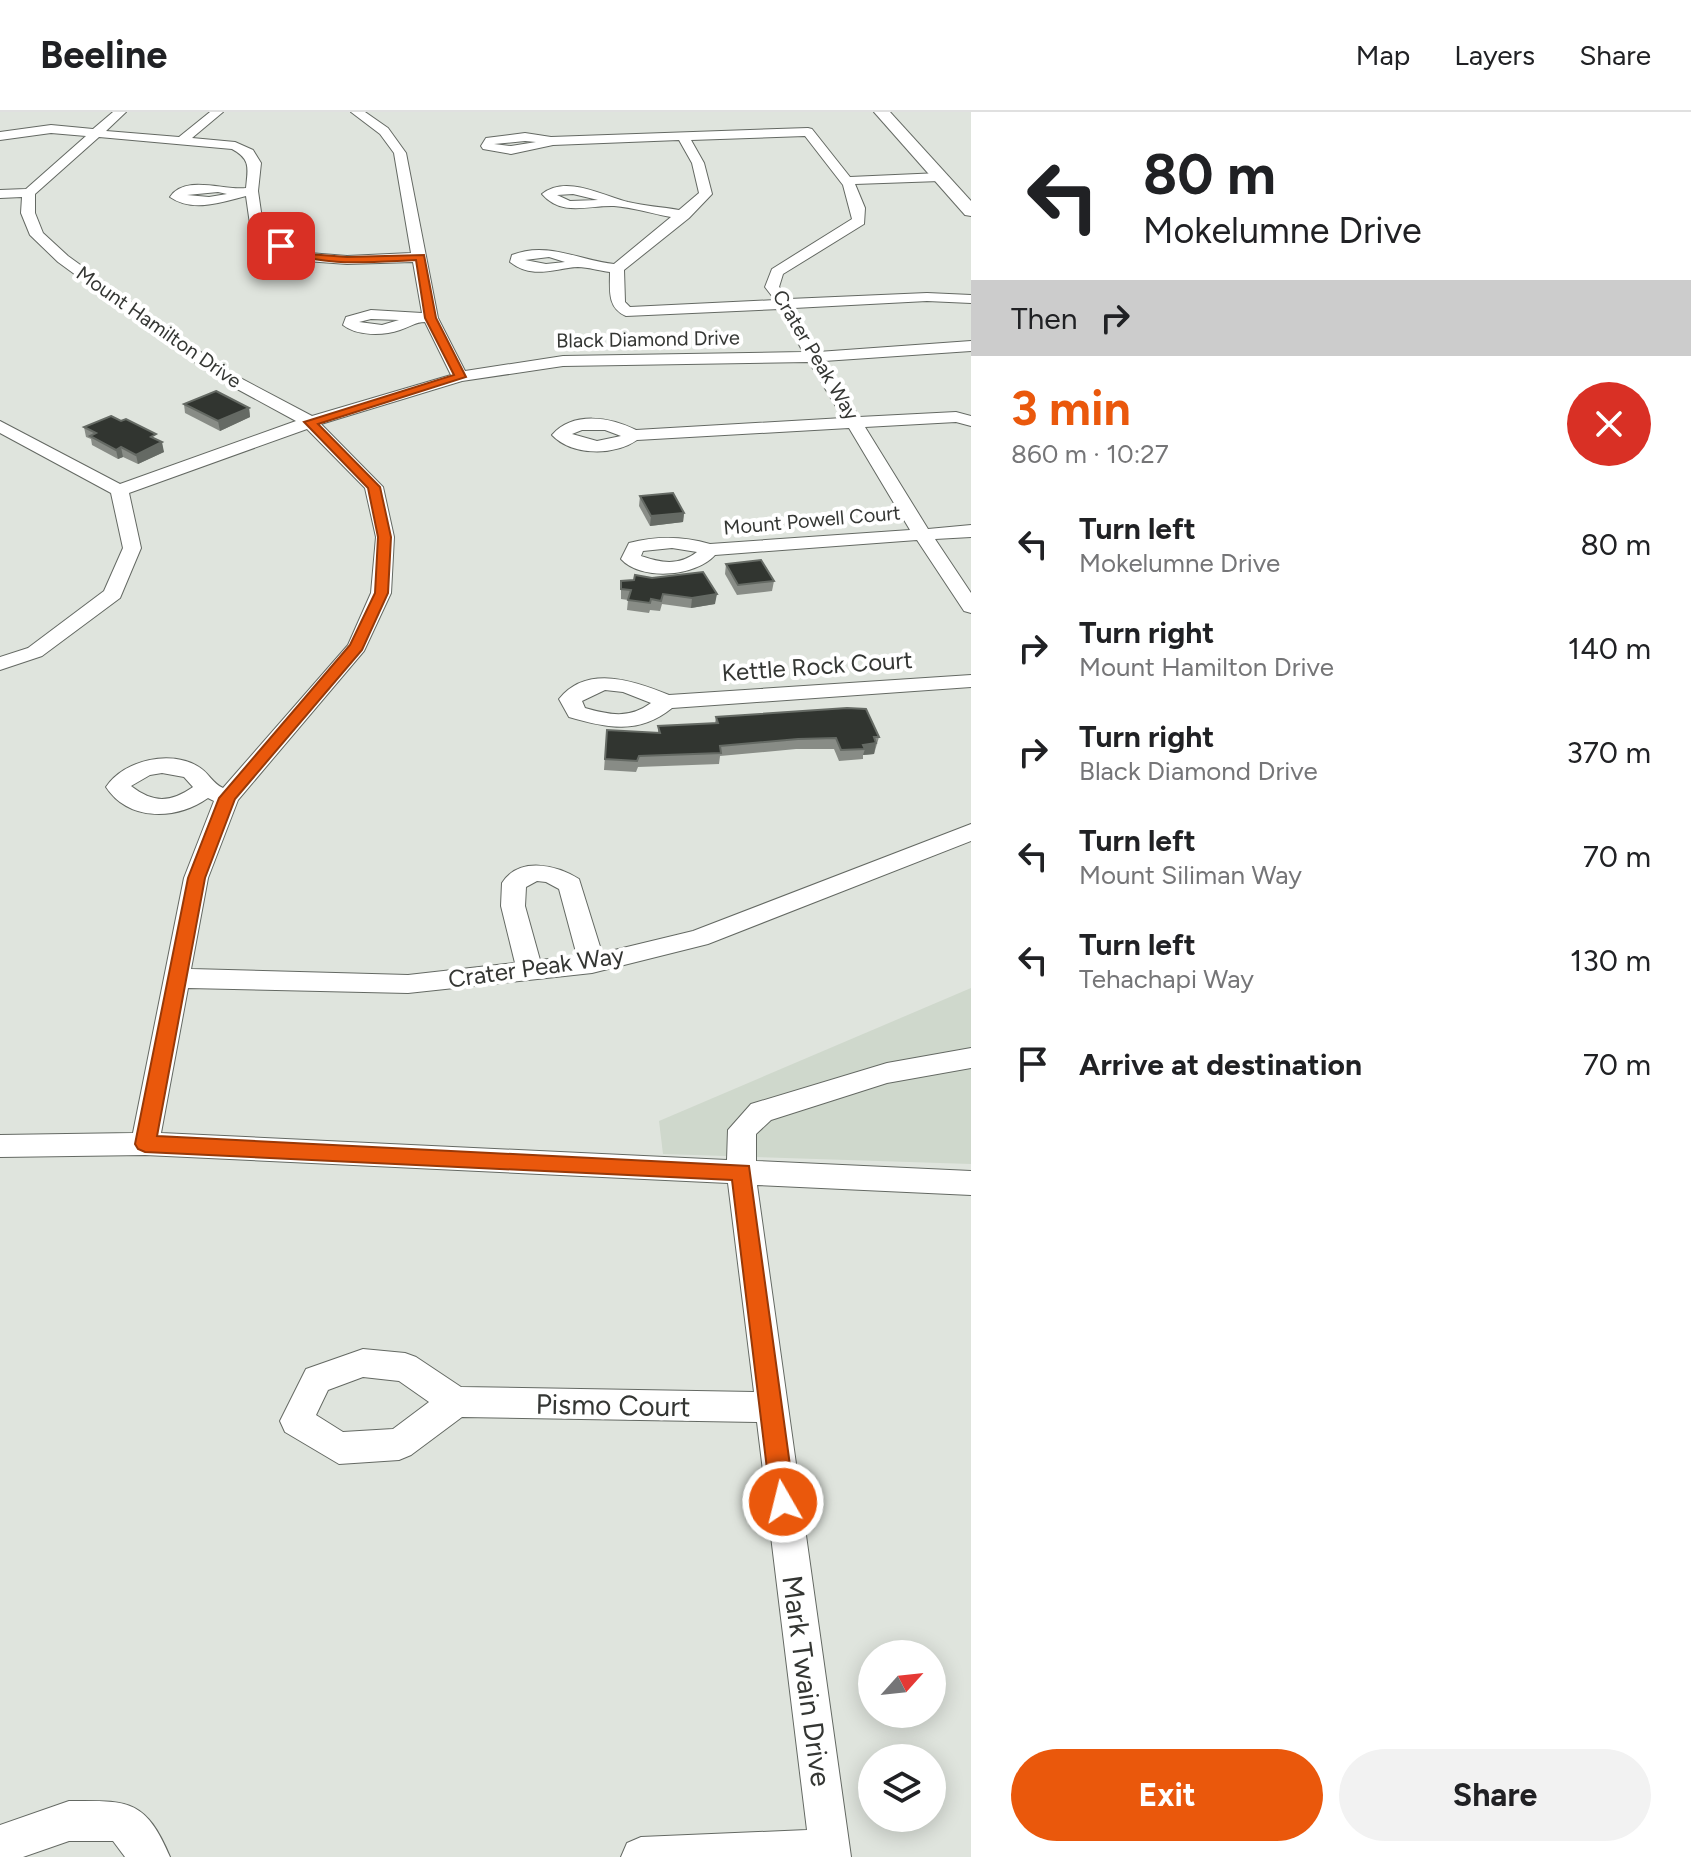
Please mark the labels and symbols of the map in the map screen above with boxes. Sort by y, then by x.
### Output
pin [247,212,315,280]
street label: Mount Hamilton Drive [72,261,246,393]
street label: Crater Peak Way [768,286,865,425]
street label: Black Diamond Drive [556,325,740,353]
street label: Mount Powell Court [722,500,902,540]
street label: Kettle Rock Court [721,645,913,687]
street label: Crater Peak Way [446,940,626,994]
street label: Pismo Court [535,1387,691,1423]
position arrow [741,1460,825,1544]
street label: Mark Twain Drive [775,1573,839,1789]
north arrow [858,1640,946,1728]

